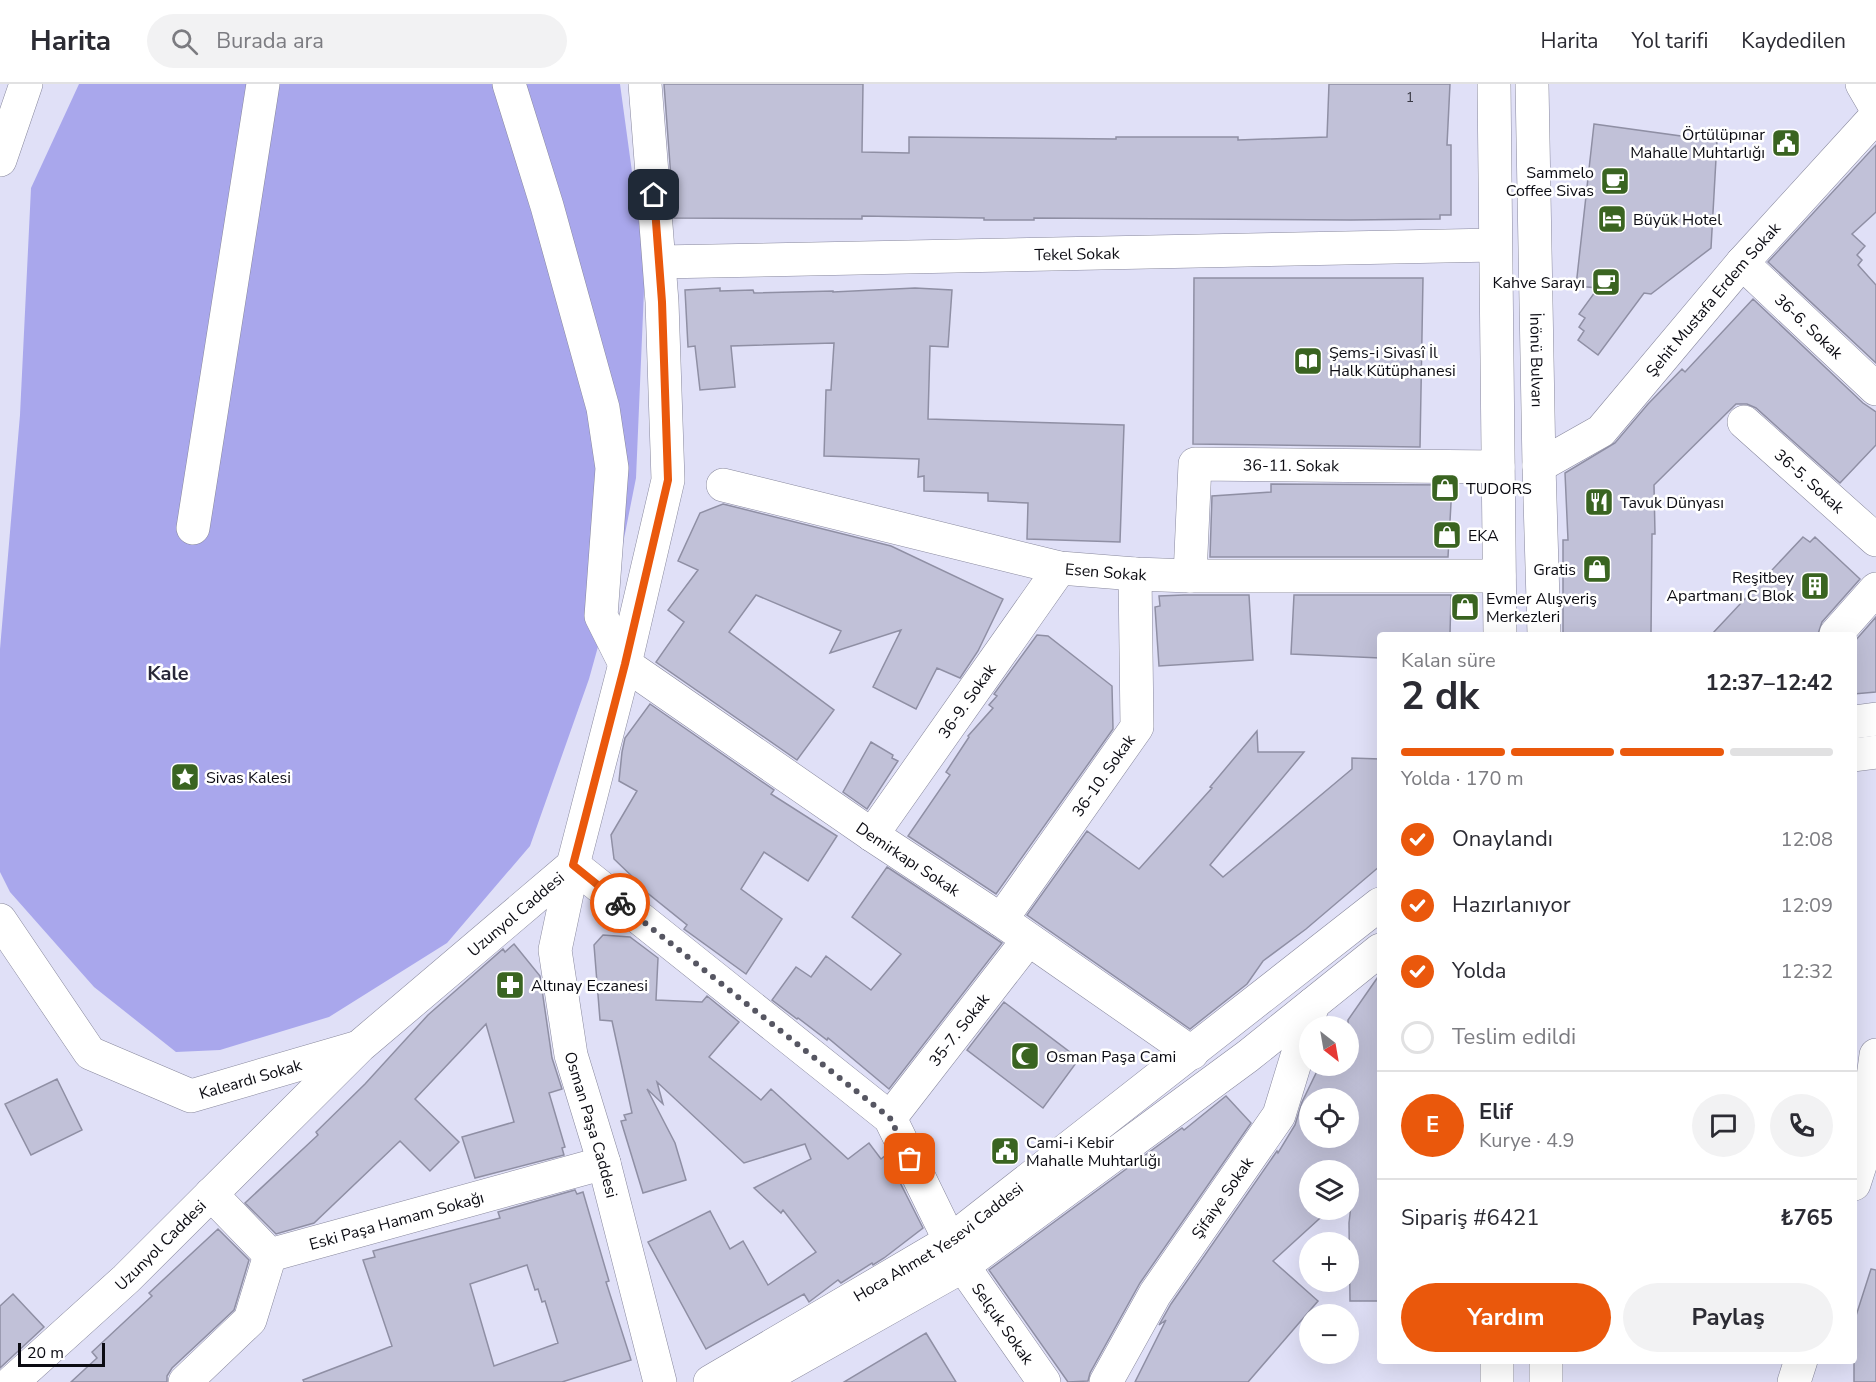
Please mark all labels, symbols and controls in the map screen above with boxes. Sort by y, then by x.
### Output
search box [147,14,567,68]
text: Harita [30,22,111,60]
icon: search [168,25,201,58]
text: Burada ara [216,26,324,56]
text: Harita [1540,27,1598,55]
text: Yol tarifi [1631,27,1708,55]
text: Kaydedilen [1741,27,1846,55]
house number: 1 [1406,88,1414,107]
place label: Örtülüpınar Mahalle Muhtarlığı [1630,124,1765,164]
public building icon: Örtülüpınar Mahalle Muhtarlığı [1770,127,1802,159]
place label: Sammelo Coffee Sivas [1506,162,1594,202]
cafe icon: Sammelo Coffee Sivas [1599,165,1631,197]
pin [628,169,679,220]
icon: home [637,178,670,211]
hotel icon: Büyük Hotel [1596,203,1628,235]
place label: Büyük Hotel [1633,209,1722,231]
street label: Şehit Mustafa Erdem Sokak [1641,217,1787,382]
street label: Tekel Sokak [1034,243,1121,266]
cafe icon: Kahve Sarayı [1590,266,1622,298]
place label: Kahve Sarayı [1492,272,1585,294]
street label: 36-6. Sokak [1769,289,1848,365]
street label: İnönü Bulvarı [1524,312,1548,408]
place label: Şems-i Sivasî İl Halk Kütüphanesi [1329,342,1456,382]
library icon: Şems-i Sivasî İl Halk Kütüphanesi [1292,345,1324,377]
street label: 36-5. Sokak [1769,444,1849,519]
street label: 36-11. Sokak [1243,454,1340,477]
shop icon: TUDORS [1429,472,1461,504]
place label: TUDORS [1466,478,1532,500]
restaurant icon: Tavuk Dünyası [1583,486,1615,518]
place label: Tavuk Dünyası [1620,492,1724,514]
shop icon: EKA [1431,519,1463,551]
place label: EKA [1468,525,1499,547]
shop icon: Gratis [1581,553,1613,585]
street label: Esen Sokak [1064,558,1148,586]
place label: Gratis [1533,559,1576,581]
place label: Reşitbey Apartmanı C Blok [1666,567,1795,607]
building icon: Reşitbey Apartmanı C Blok [1799,570,1831,602]
place label: Evmer Alışveriş Merkezleri [1486,588,1597,628]
shop icon: Evmer Alışveriş Merkezleri [1449,591,1481,623]
text: Kalan süre [1401,647,1496,674]
street label: 36-9. Sokak [933,659,1002,743]
district label: Kale [147,660,189,687]
text: 12:37–12:42 [1705,668,1833,698]
text: 2 dk [1401,670,1479,723]
street label: 36-10. Sokak [1067,729,1141,822]
place icon: Sivas Kalesi [169,761,201,793]
text: Yolda · 170 m [1401,765,1524,792]
place label: Sivas Kalesi [206,767,291,789]
street label: Demirkapı Sokak [851,817,965,903]
icon: check [1401,823,1434,856]
text: Onaylandı [1452,824,1553,854]
text: 12:08 [1780,826,1833,853]
street label: Uzunyol Caddesi [463,867,569,962]
courier [590,873,650,933]
icon: bike [604,887,637,920]
icon: check [1401,889,1434,922]
text: Hazırlanıyor [1452,890,1571,920]
text: 12:09 [1780,892,1833,919]
icon: check [1401,955,1434,988]
text: Yolda [1452,956,1507,986]
text: 12:32 [1780,958,1833,985]
pharmacy icon: Altınay Eczanesi [494,969,526,1001]
place label: Altınay Eczanesi [531,975,648,997]
street label: 35-7. Sokak [924,988,995,1071]
north arrow [1299,1016,1359,1076]
map controls [1299,1016,1359,1364]
text: Teslim edildi [1452,1022,1576,1052]
mosque icon: Osman Paşa Cami [1009,1040,1041,1072]
place label: Osman Paşa Cami [1046,1046,1176,1068]
street label: Osman Paşa Caddesi [559,1049,622,1200]
street label: Kaleardı Sokak [196,1054,305,1105]
button: locate [1299,1088,1359,1148]
button: chat [1692,1094,1755,1157]
button: phone [1770,1094,1833,1157]
text: Elif [1479,1097,1513,1127]
text: E [1426,1110,1439,1140]
text: Kurye · 4.9 [1479,1127,1574,1154]
place label: Cami-i Kebir Mahalle Muhtarlığı [1026,1132,1161,1172]
pin [884,1133,935,1184]
public building icon: Cami-i Kebir Mahalle Muhtarlığı [989,1135,1021,1167]
icon: bag [893,1142,926,1175]
street label: Şifaiye Sokak [1187,1152,1259,1243]
button: layers [1299,1160,1359,1220]
street label: Hoca Ahmet Yesevi Caddesi [850,1178,1028,1307]
street label: Eski Paşa Hamam Sokağı [307,1187,487,1256]
street label: Uzunyol Caddesi [110,1195,211,1296]
text: Sipariş #6421 [1401,1203,1539,1233]
text: ₺765 [1780,1203,1833,1233]
button: + [1299,1232,1359,1292]
street label: Selçuk Sokak [966,1279,1039,1370]
button: Yardım [1401,1283,1611,1352]
button: Paylaş [1623,1283,1833,1352]
button: − [1299,1304,1359,1364]
scale bar [18,1340,105,1368]
text: 20 m [27,1342,64,1364]

